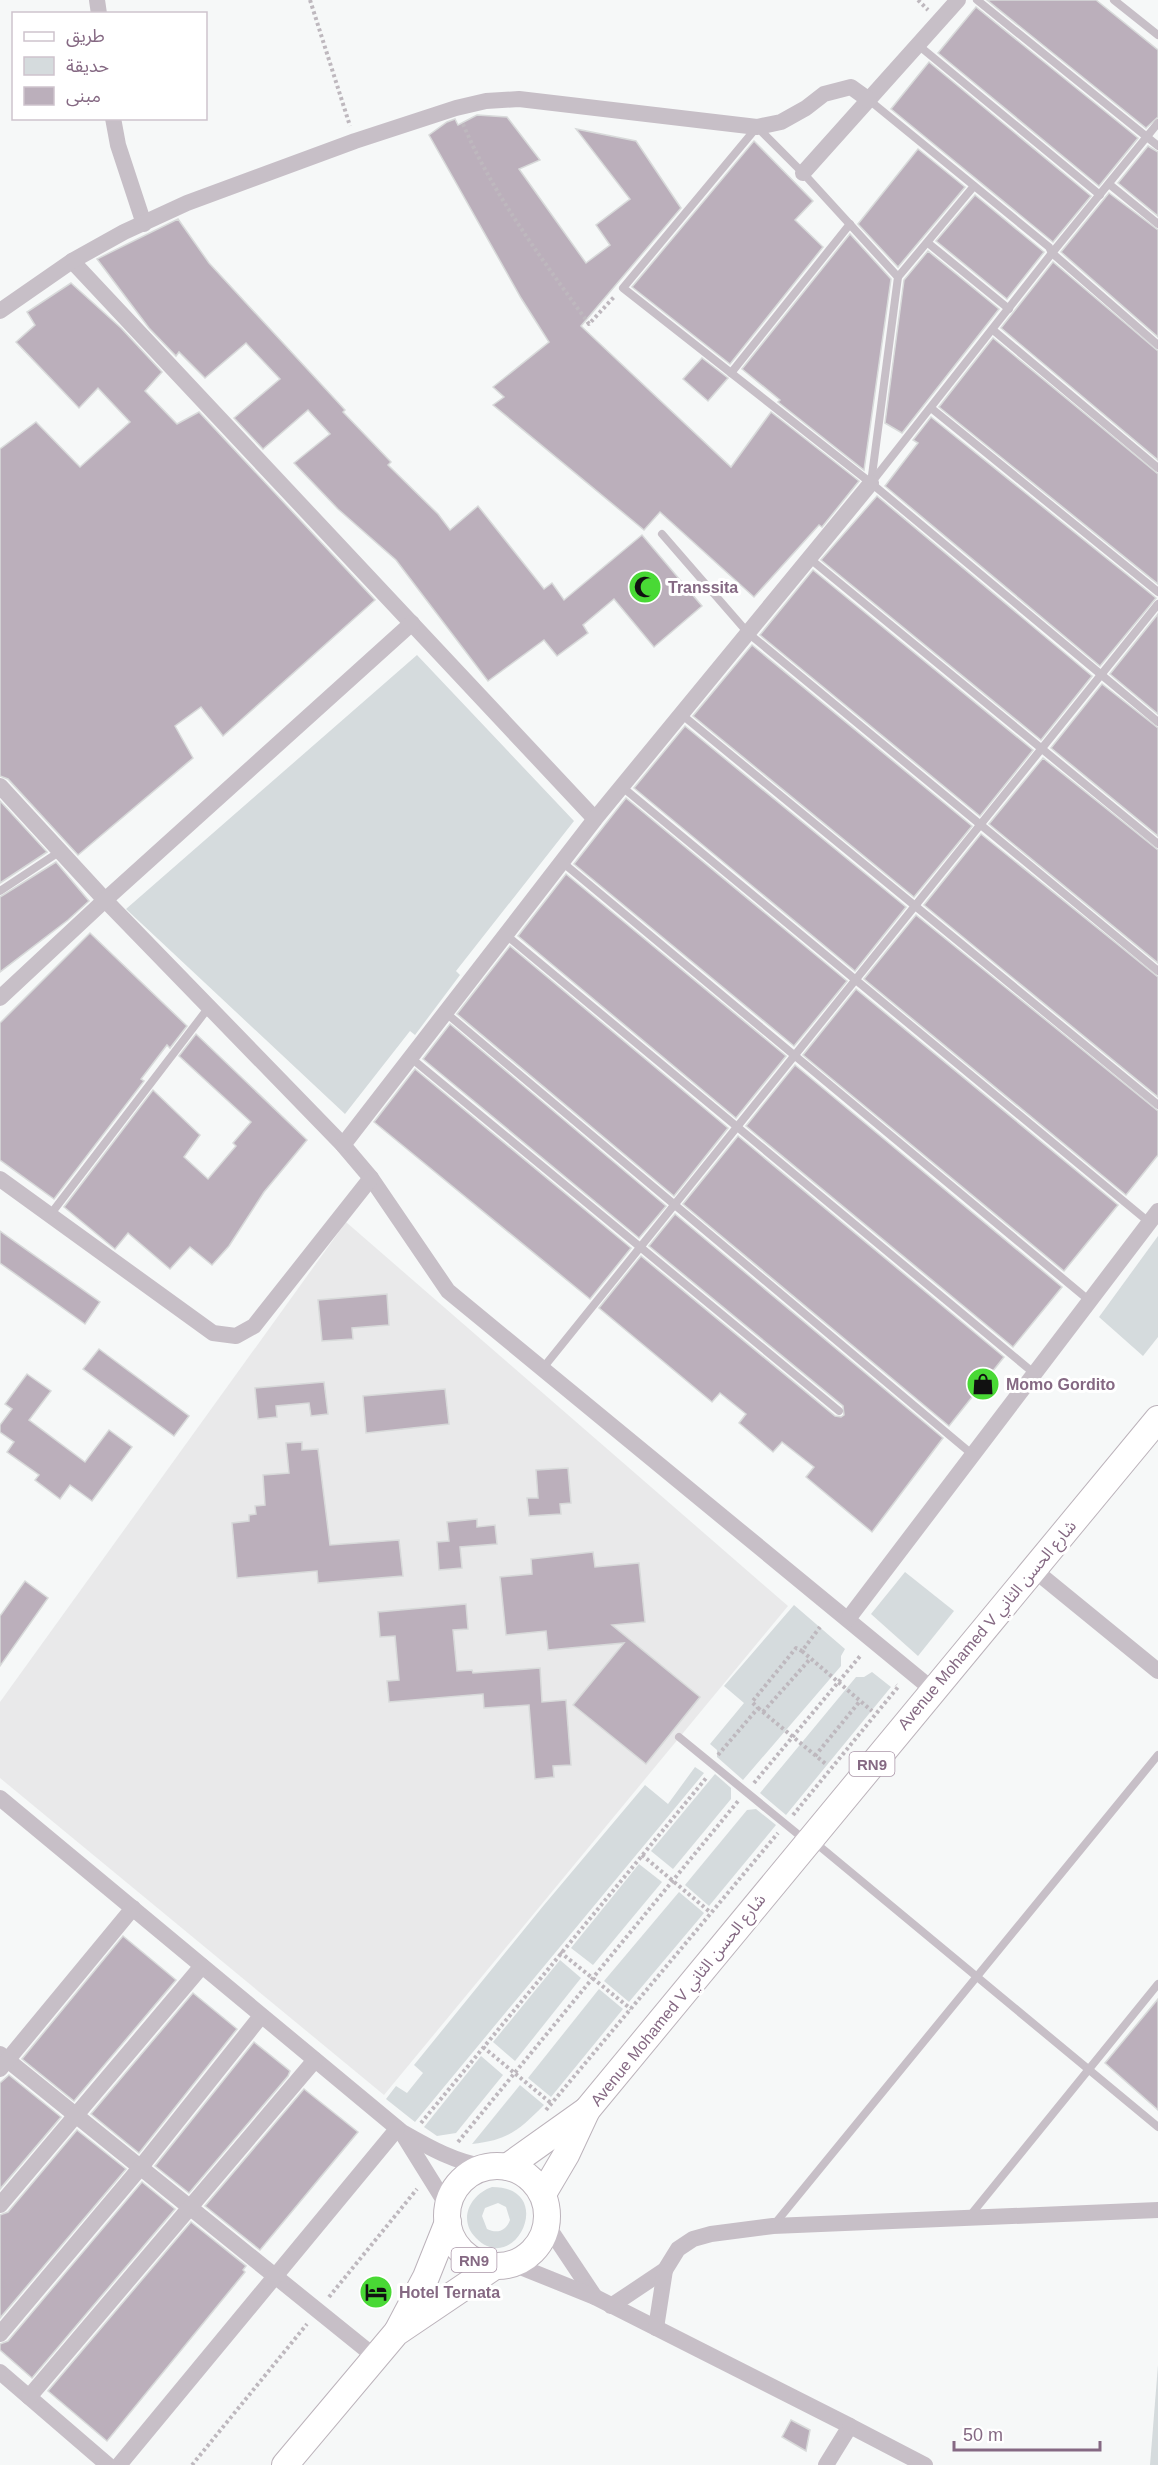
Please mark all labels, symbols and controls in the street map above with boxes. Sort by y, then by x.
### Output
legend [12,12,207,120]
text: طريق [66,26,105,47]
text: حديقة [66,56,109,76]
text: مبنى [66,86,101,107]
mosque icon: Transsita [627,569,663,605]
place label: Transsita [668,579,738,596]
shop icon: Momo Gordito [965,1366,1001,1402]
place label: Momo Gordito [1006,1376,1116,1393]
street label: Avenue Mohamed V شارع الحسن الثاني [895,1517,1082,1735]
road number: RN9 [850,1752,894,1776]
street label: Avenue Mohamed V شارع الحسن الثاني [587,1891,772,2112]
road number: RN9 [452,2248,496,2272]
hotel icon: Hotel Ternata [358,2274,394,2310]
place label: Hotel Ternata [399,2284,500,2301]
scale bar [954,2414,1100,2452]
text: 50 m [963,2425,1003,2445]

